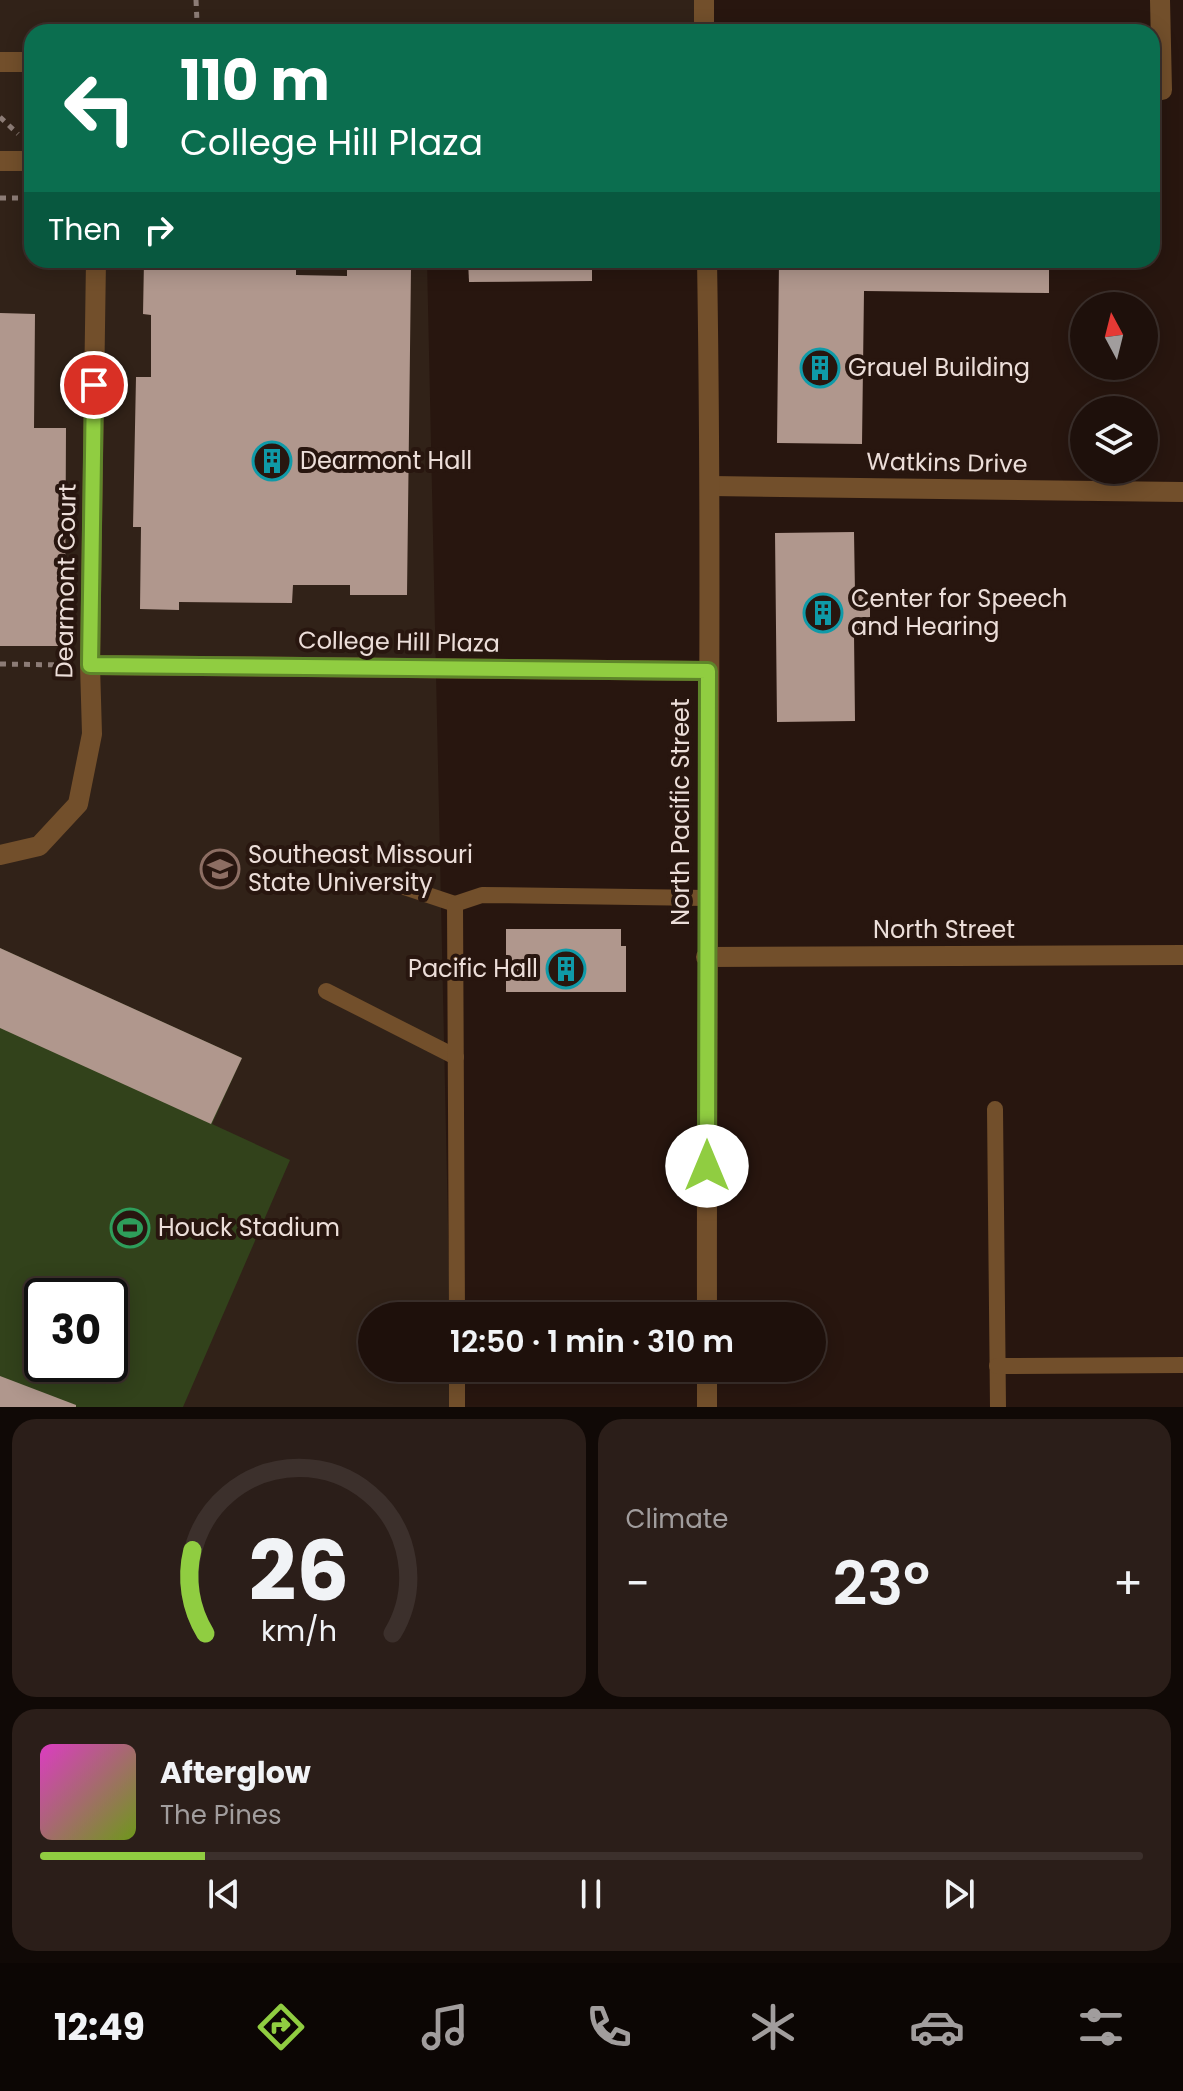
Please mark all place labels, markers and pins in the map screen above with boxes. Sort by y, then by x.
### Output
building icon: Grauel Building [799,347,841,389]
pin [60,351,128,419]
place label: Grauel Building [848,351,1030,384]
building icon: Dearmont Hall [251,440,293,482]
place label: Dearmont Hall [300,444,472,477]
place label: Center for Speech and Hearing [851,582,1067,643]
building icon: Center for Speech and Hearing [802,592,844,634]
place label: Southeast Missouri State University [248,838,473,899]
school or university icon: Southeast Missouri State University [199,848,241,890]
building icon: Pacific Hall [545,948,587,990]
place label: Pacific Hall [408,952,538,985]
sports icon: Houck Stadium [109,1207,151,1249]
place label: Houck Stadium [158,1211,340,1244]

